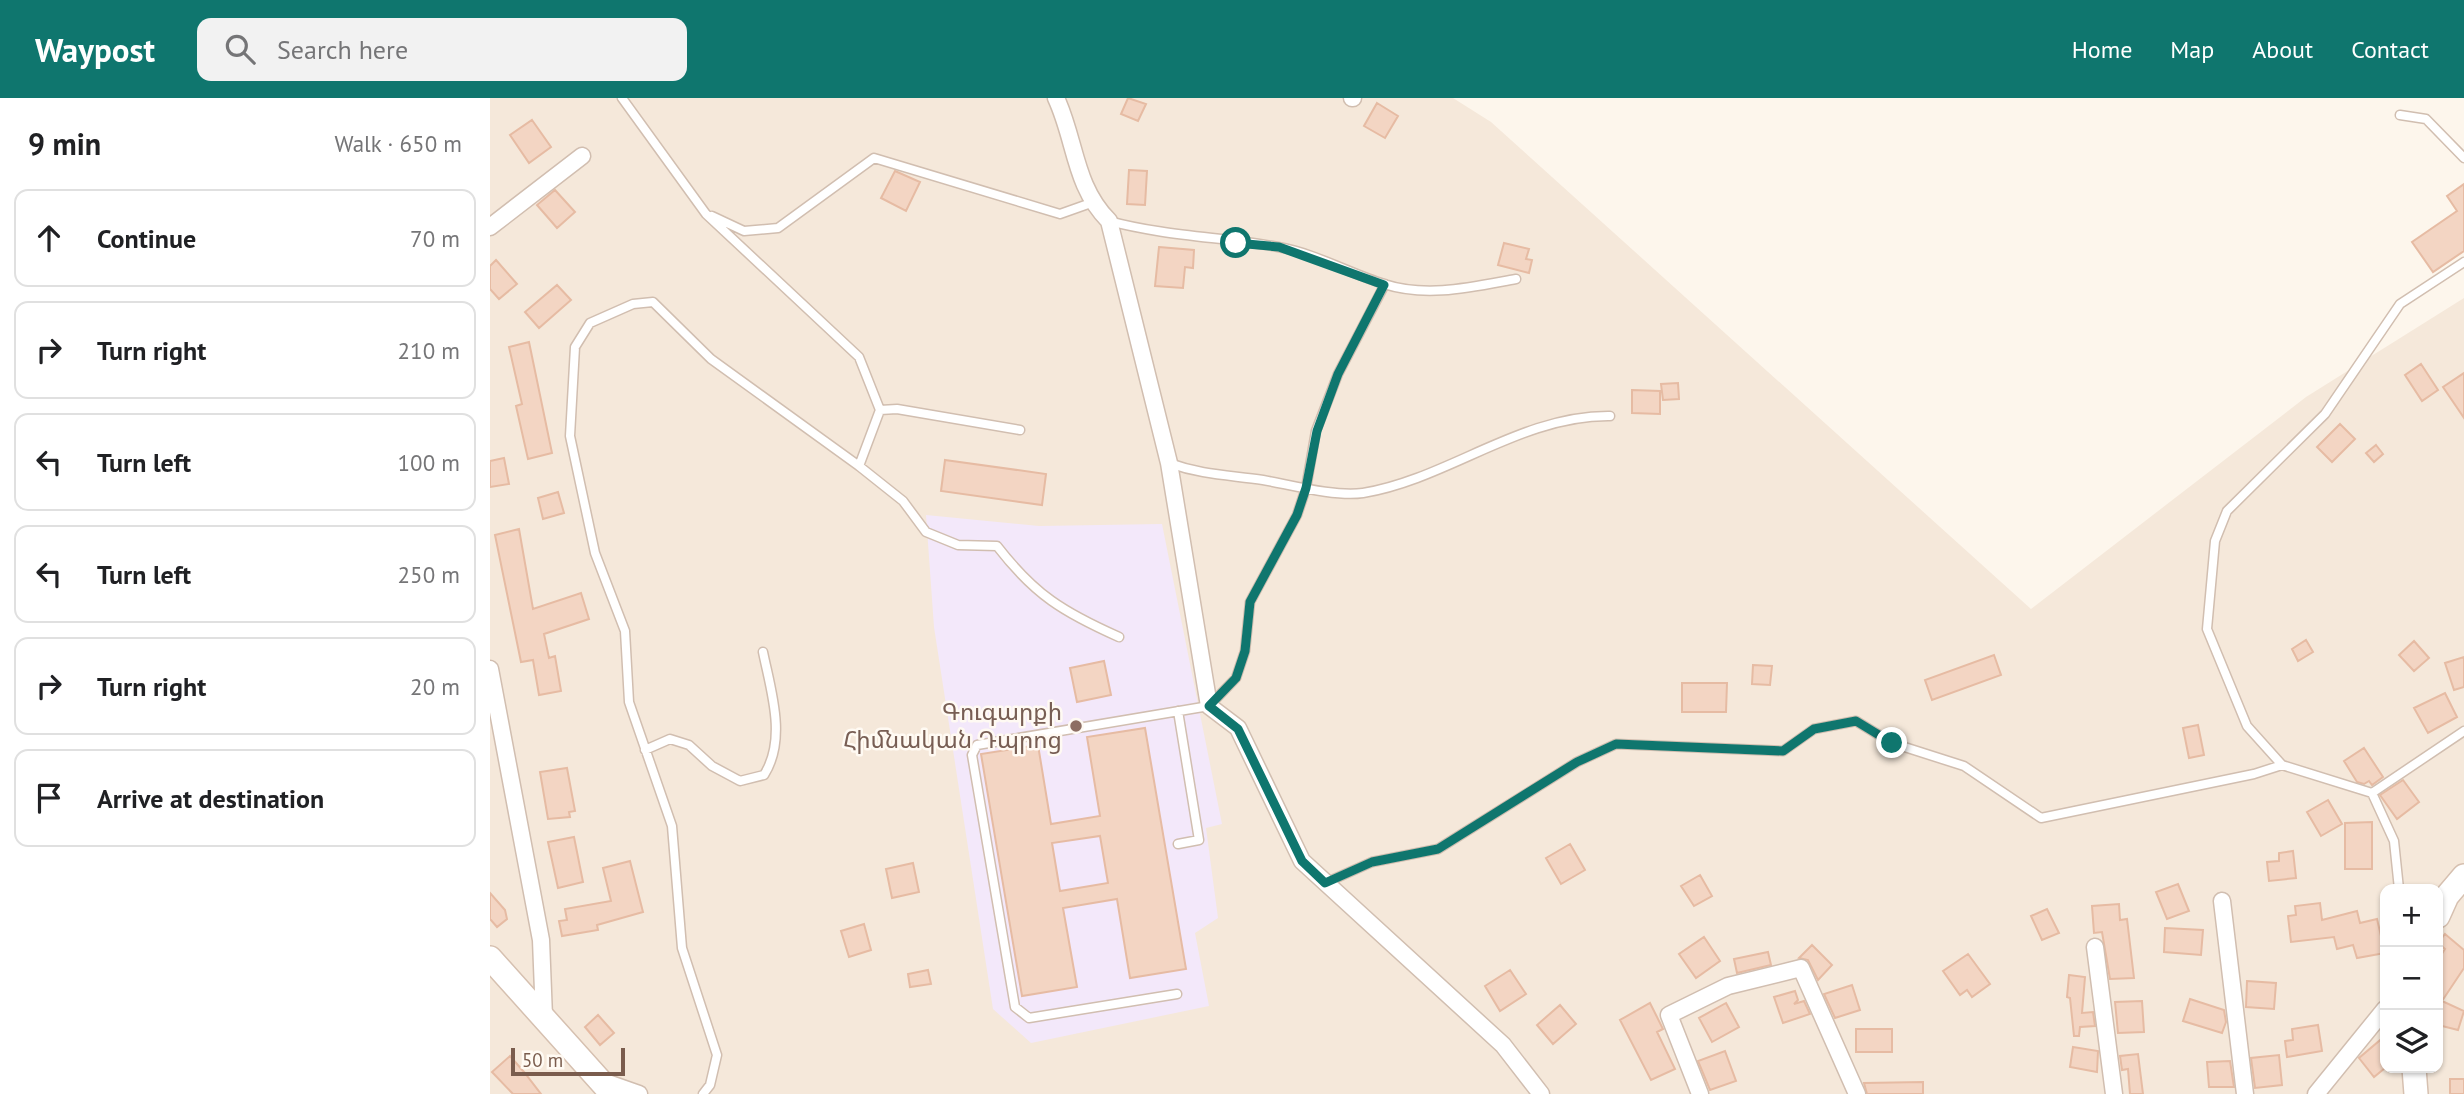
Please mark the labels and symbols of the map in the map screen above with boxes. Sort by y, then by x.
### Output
route start [1220,227,1251,258]
place label: Գուգարքի Հիմնական Դպրոց [843,696,1062,755]
marker: Գուգարքի Հիմնական Դպրոց [1068,718,1084,734]
route end [1876,727,1907,758]
scale bar [511,1045,625,1077]

